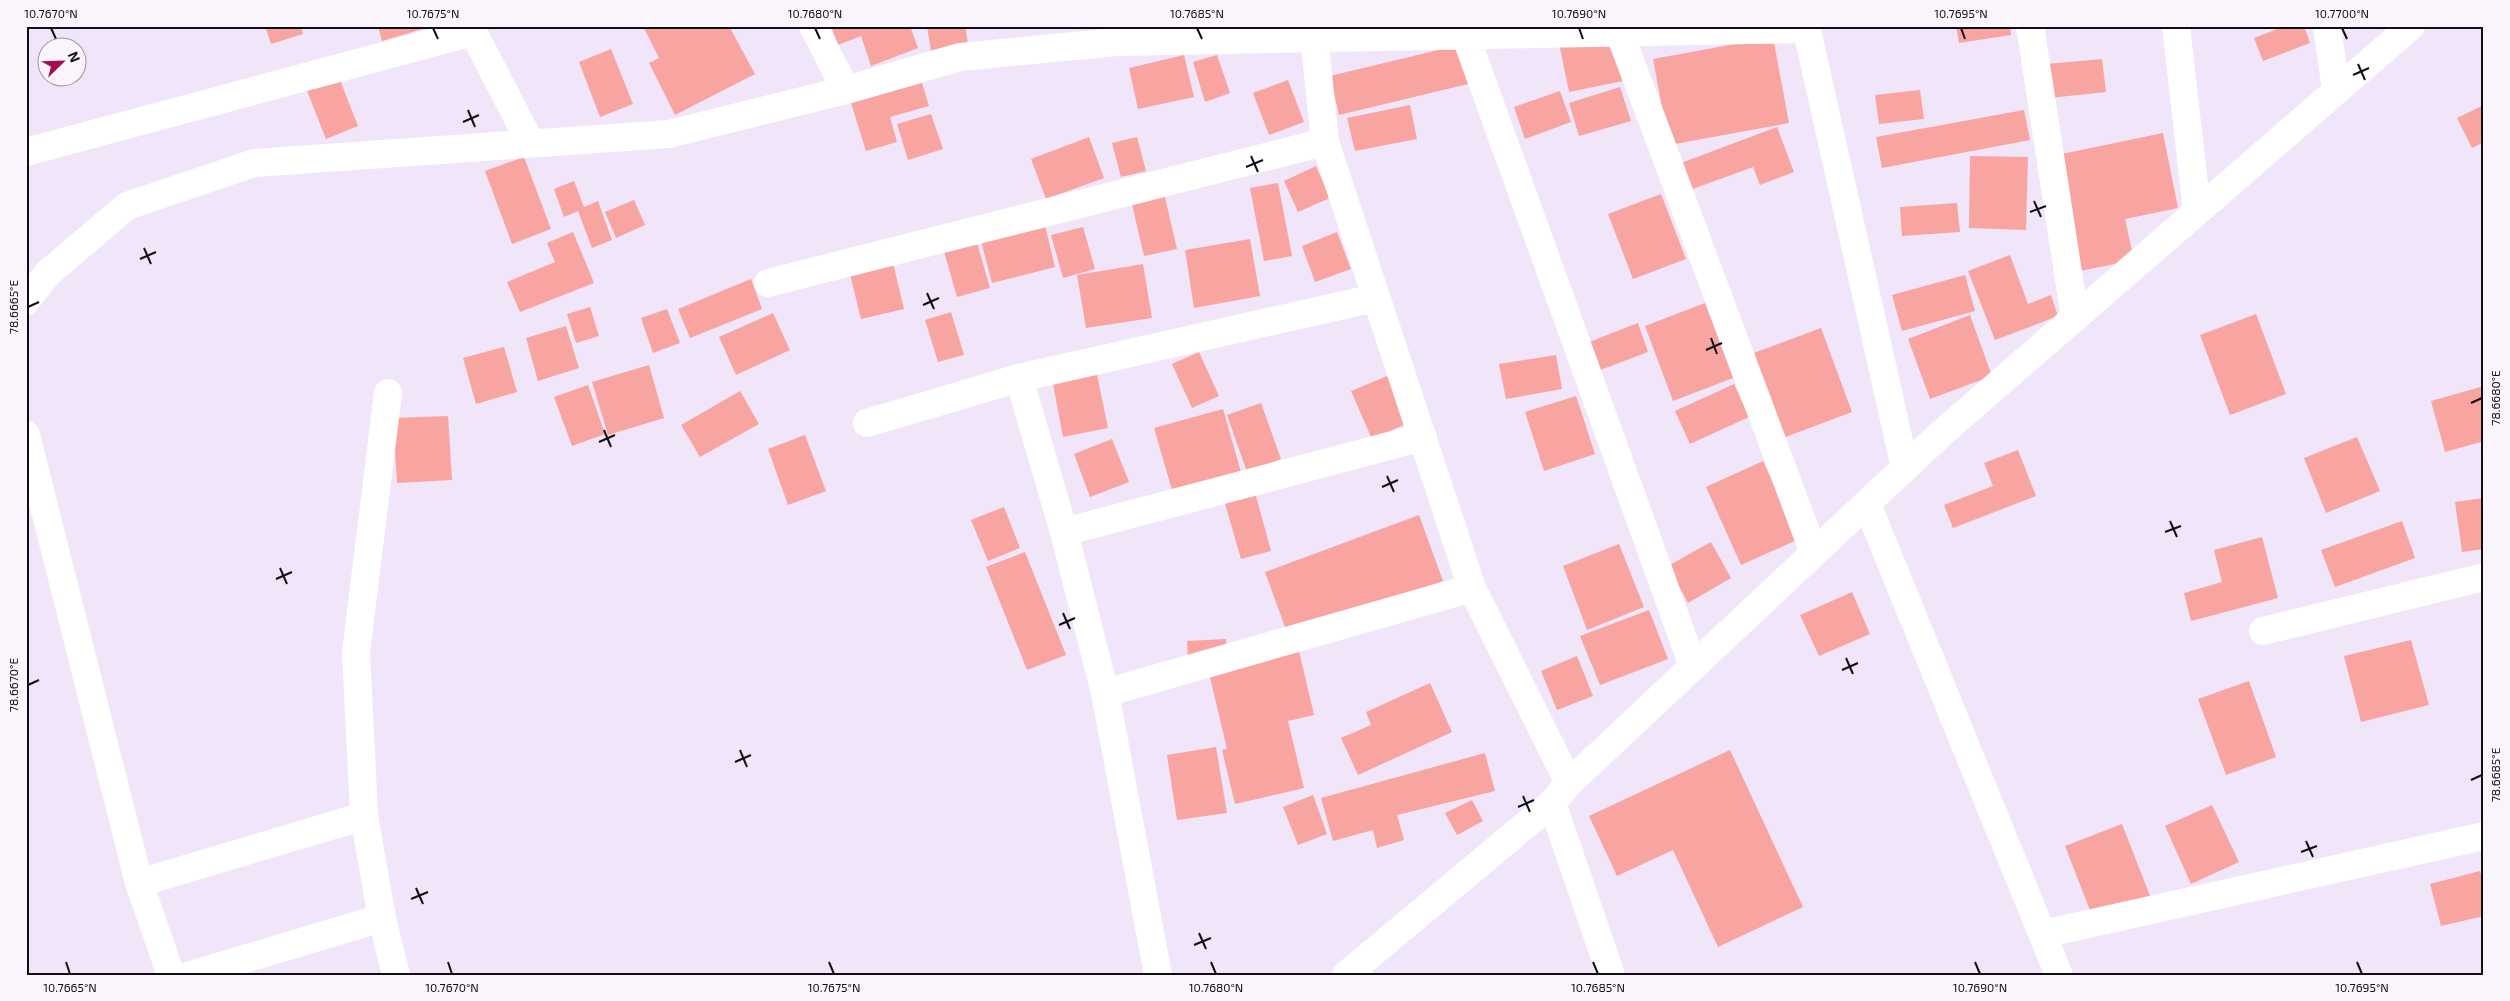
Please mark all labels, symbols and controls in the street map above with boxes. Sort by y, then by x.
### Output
text: 10.7670°N [24,6,78,20]
text: 10.7675°N [407,6,459,20]
text: 10.7680°N [788,6,842,20]
text: 10.7685°N [1170,6,1224,20]
text: 10.7690°N [1552,6,1606,20]
text: 10.7695°N [1934,6,1988,20]
text: 10.7700°N [2315,6,2369,20]
north arrow [38,38,88,88]
text: N [65,49,84,65]
text: 78.6665°E [6,280,20,334]
text: 78.6680°E [2488,370,2502,426]
text: 78.6670°E [6,658,20,712]
text: 78.6685°E [2488,747,2502,802]
text: 10.7665°N [43,980,97,994]
text: 10.7670°N [425,980,479,994]
text: 10.7675°N [808,980,860,994]
text: 10.7680°N [1189,980,1243,994]
text: 10.7685°N [1571,980,1625,994]
text: 10.7690°N [1953,980,2007,994]
text: 10.7695°N [2335,980,2389,994]

